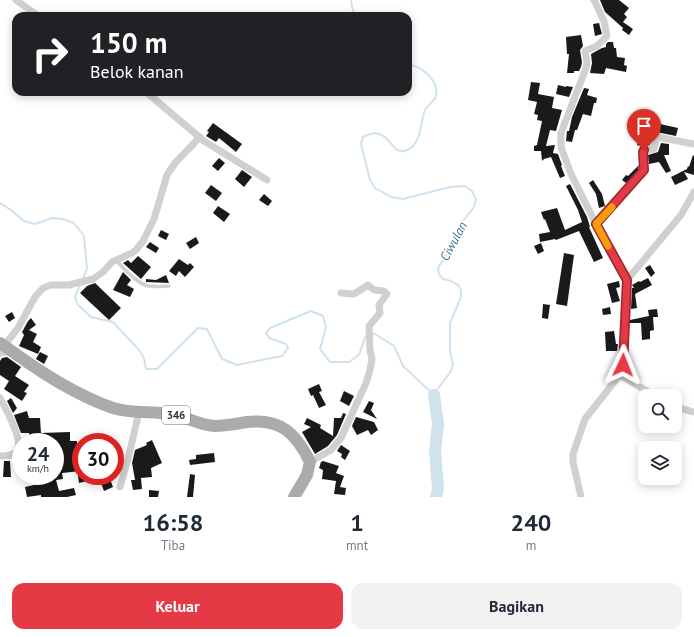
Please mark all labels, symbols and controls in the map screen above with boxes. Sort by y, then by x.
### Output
text: 150 m [90,24,167,61]
icon: right [24,28,76,80]
text: Belok kanan [90,60,184,83]
pin [627,109,661,150]
icon: arrive [633,115,655,137]
water label: Ciwulan [436,218,471,264]
position arrow [602,344,644,386]
map controls [638,389,682,485]
button: search [638,389,682,433]
road number: 346 [162,406,190,424]
speed limit sign: 30 [72,433,124,485]
text: 24 [27,441,49,467]
button: layers [638,441,682,485]
text: km/h [27,462,49,475]
text: 16:58 [143,507,203,538]
text: 1 [350,507,364,538]
text: 240 [511,507,551,538]
text: Tiba [161,537,185,554]
text: mnt [346,537,368,554]
text: m [526,537,536,554]
button: Keluar [12,583,343,629]
button: Bagikan [351,583,682,629]

